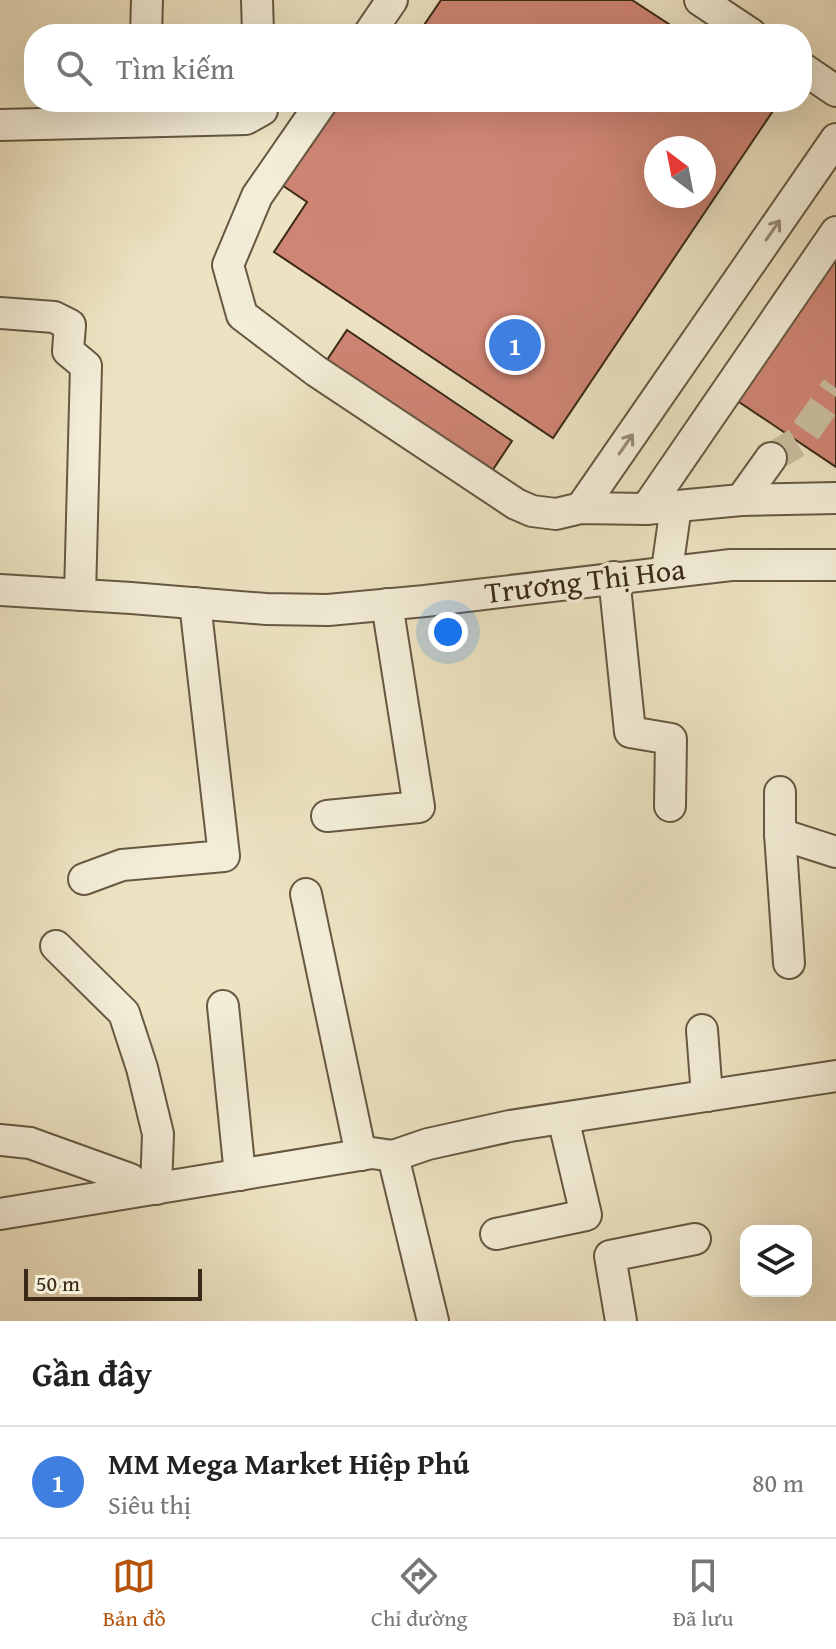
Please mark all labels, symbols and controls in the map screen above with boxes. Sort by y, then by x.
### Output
search box [24,24,812,112]
icon: search [52,46,96,90]
text: Tìm kiếm [116,46,235,90]
north arrow [644,136,716,208]
one-way arrow [765,220,781,242]
pin: 1 [489,315,541,375]
one-way arrow [618,433,634,455]
street label: Trương Thị Hoa [482,546,687,614]
your location [428,612,468,652]
map controls [740,1225,812,1297]
button: layers [740,1225,812,1297]
scale bar [24,1265,202,1301]
text: 50 m [36,1267,80,1299]
text: Gần đây [32,1349,152,1398]
text: MM Mega Market Hiệp Phú [108,1441,470,1485]
text: 1 [51,1463,65,1502]
text: 80 m [752,1463,804,1502]
text: Siêu thị [108,1485,191,1524]
tab: Bản đồ [103,1554,166,1634]
tab: Chỉ đường [371,1554,467,1634]
tab: Đã lưu [673,1554,733,1634]

